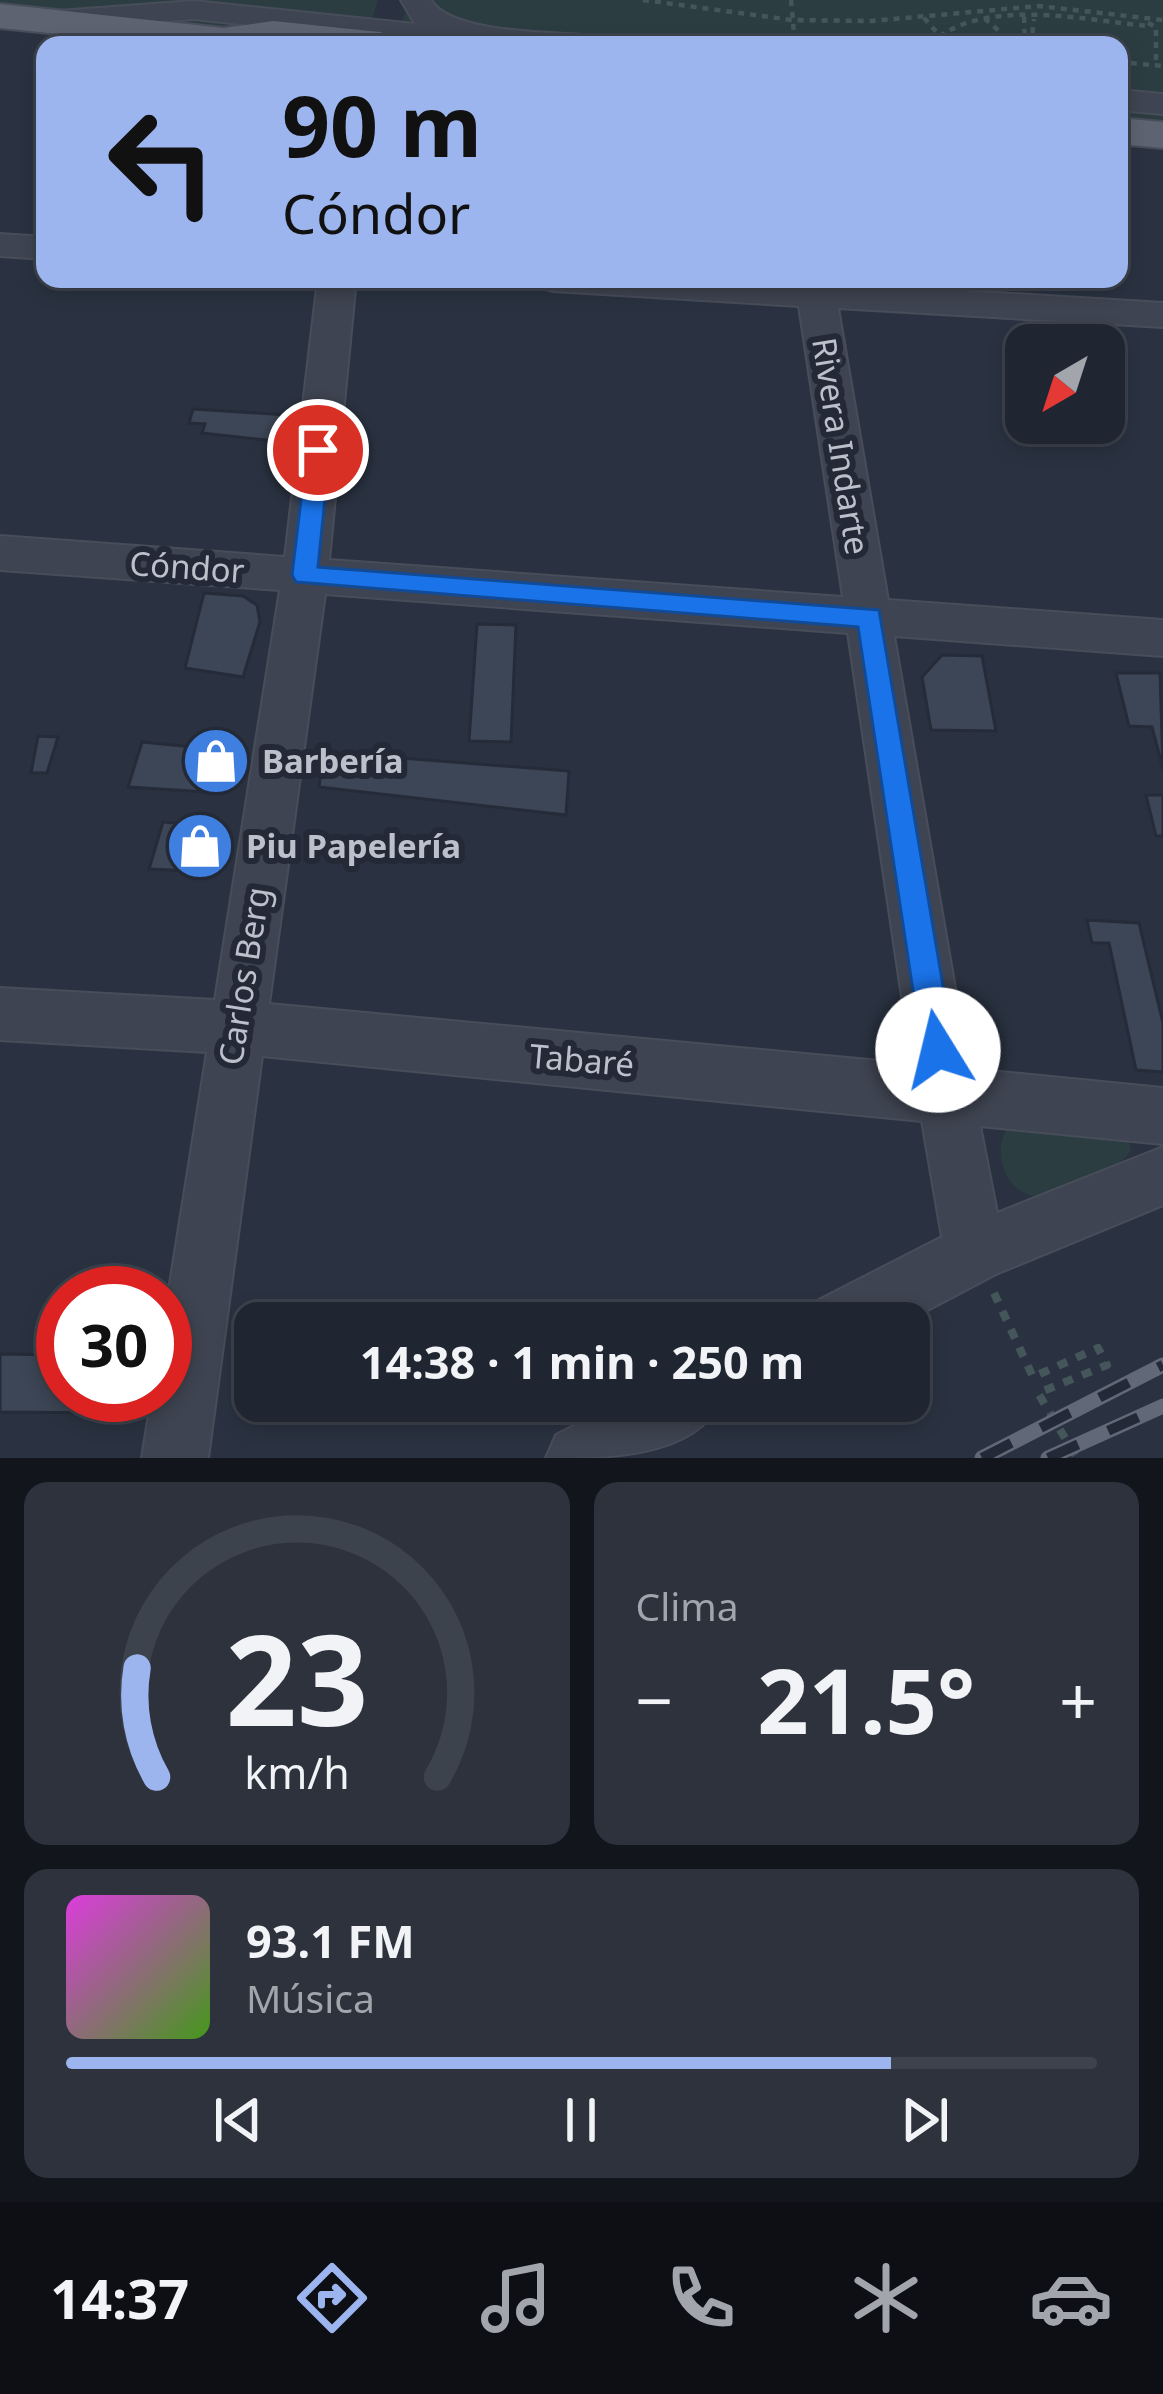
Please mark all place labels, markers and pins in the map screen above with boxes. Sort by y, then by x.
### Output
pin [267,399,369,501]
shop icon: Barbería [181,726,251,796]
place label: Barbería [262,738,403,783]
shop icon: Piu Papelería [165,811,235,881]
place label: Piu Papelería [246,823,461,868]

